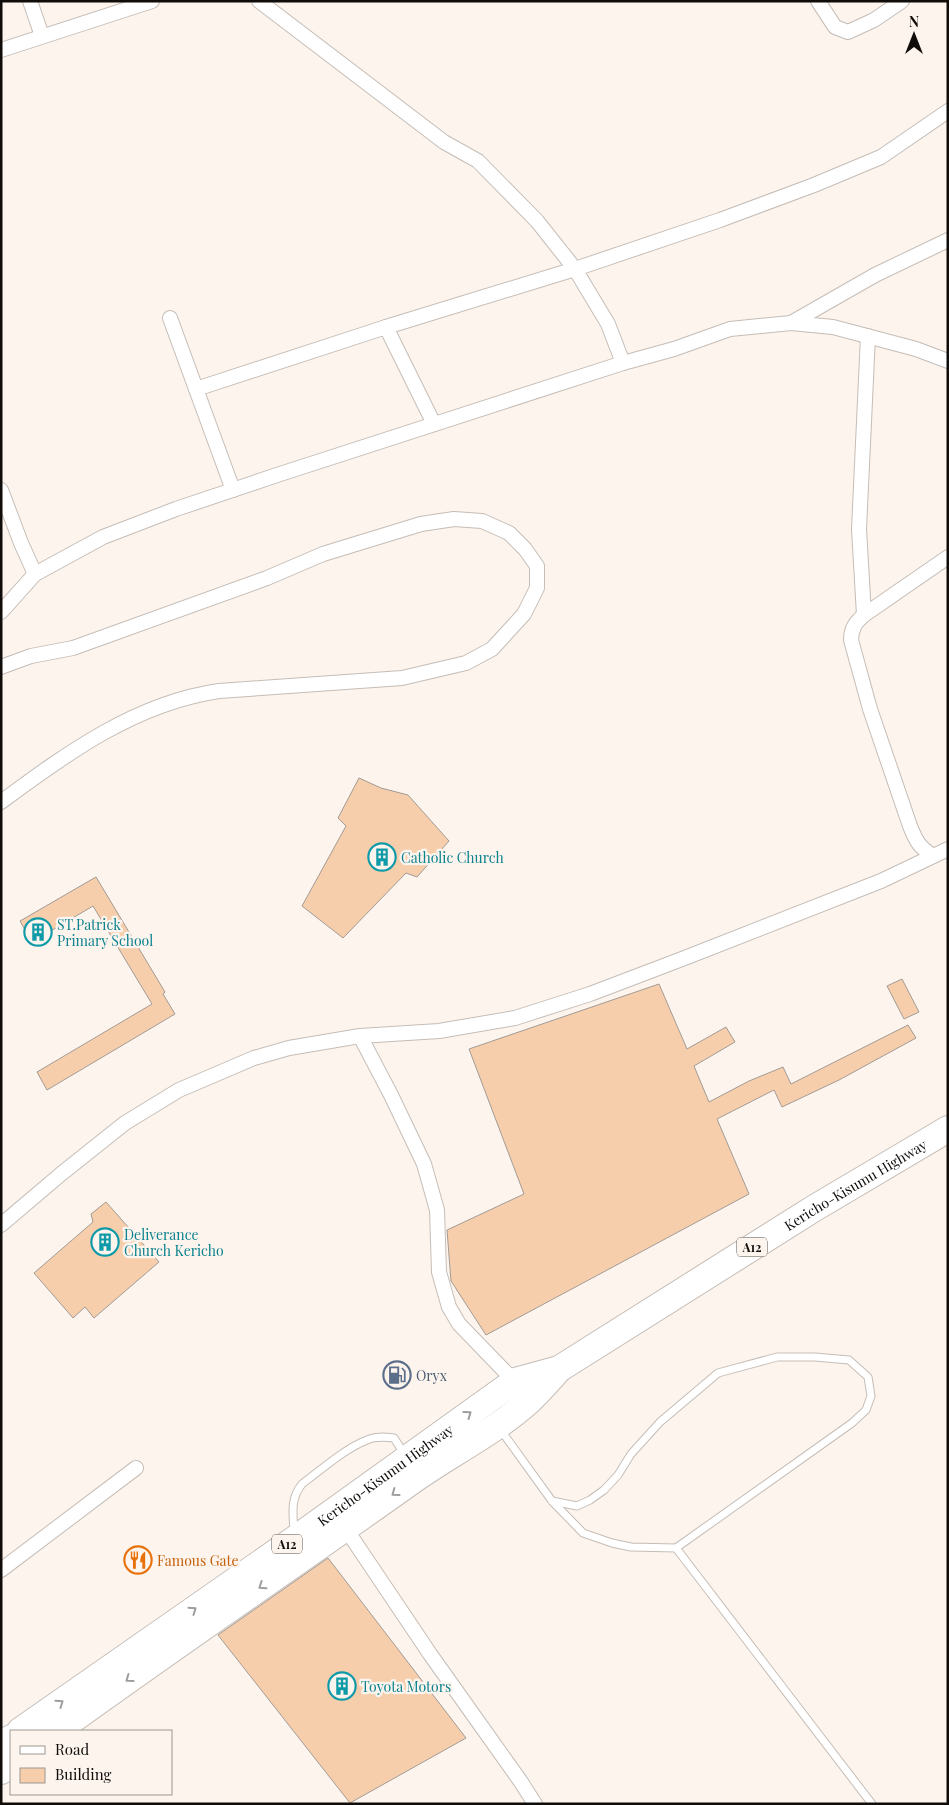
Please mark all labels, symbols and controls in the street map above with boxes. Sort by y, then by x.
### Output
north arrow [889,10,939,60]
text: N [909,12,919,31]
building icon: Catholic Church [367,842,397,872]
place label: Catholic Church [401,848,504,867]
place label: ST.Patrick Primary School [57,915,153,950]
building icon: ST.Patrick Primary School [23,917,53,947]
street label: Kericho-Kisumu Highway [780,1134,930,1234]
place label: Deliverance Church Kericho [124,1225,224,1260]
building icon: Deliverance Church Kericho [90,1227,120,1257]
road number: A12 [737,1238,767,1256]
fuel station icon: Oryx [382,1360,412,1390]
place label: Oryx [416,1366,448,1385]
one-way arrow [463,1411,472,1421]
street label: Kericho-Kisumu Highway [313,1419,457,1530]
one-way arrow [392,1487,401,1496]
road number: A12 [272,1535,302,1554]
restaurant icon: Famous Gate [123,1545,153,1575]
place label: Famous Gate [157,1551,239,1570]
one-way arrow [258,1580,268,1589]
one-way arrow [188,1607,197,1616]
building icon: Toyota Motors [327,1671,357,1701]
one-way arrow [125,1673,135,1682]
place label: Toyota Motors [361,1677,451,1696]
one-way arrow [54,1700,64,1709]
legend [10,1730,172,1795]
text: Road [55,1739,89,1759]
text: Building [55,1764,112,1784]

